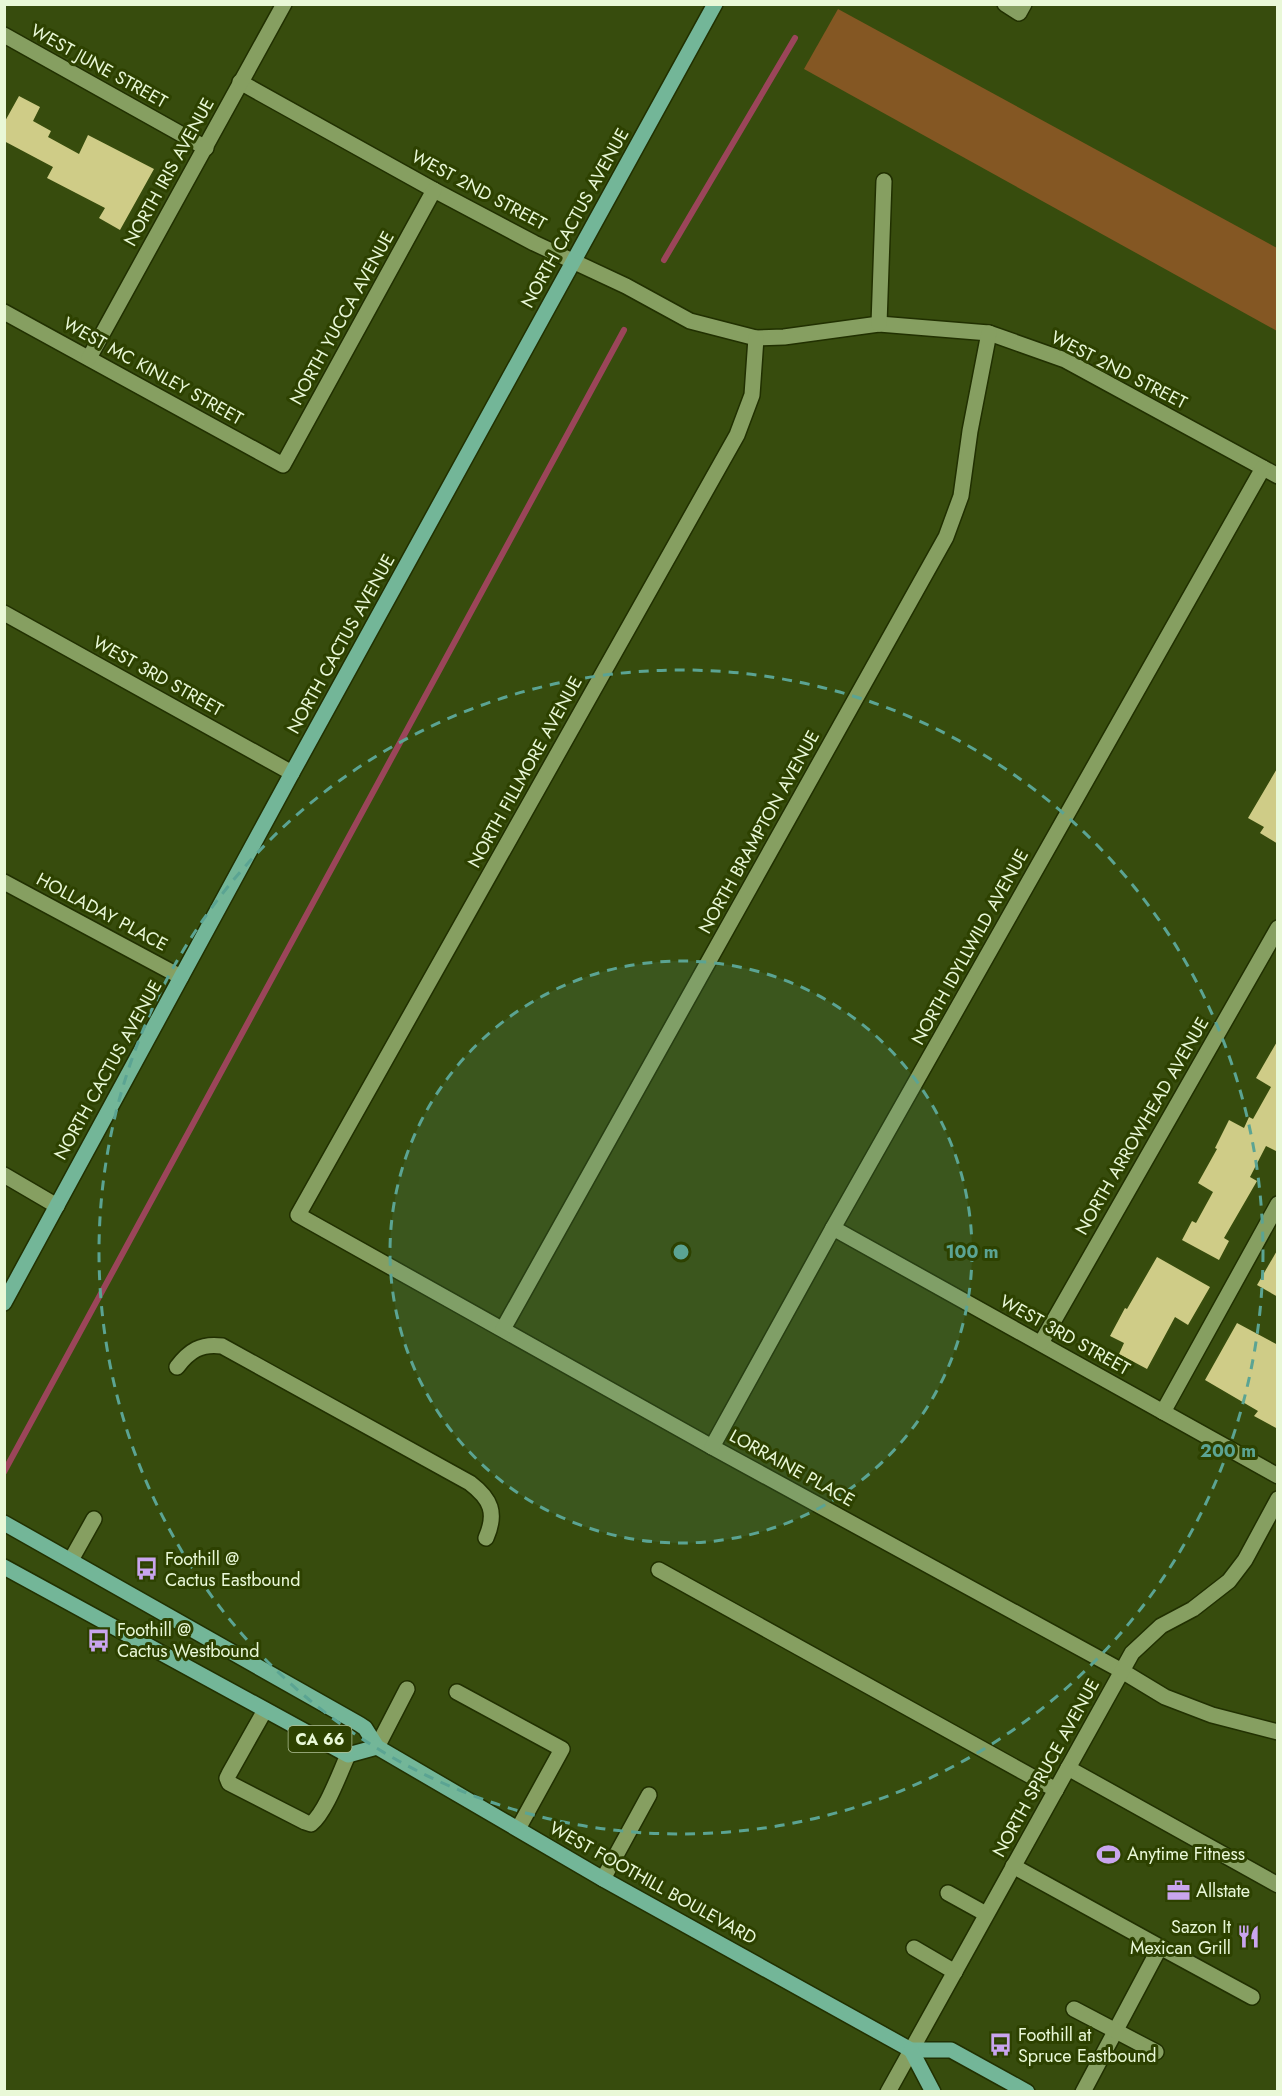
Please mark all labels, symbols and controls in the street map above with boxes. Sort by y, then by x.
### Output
street label: WEST JUNE STREET [26,18,173,115]
street label: NORTH IRIS AVENUE [117,93,221,251]
street label: NORTH CACTUS AVENUE [515,123,635,313]
street label: WEST 2ND STREET [407,143,552,237]
street label: NORTH YUCCA AVENUE [283,226,401,410]
street label: WEST MC KINLEY STREET [58,311,248,432]
street label: WEST 2ND STREET [1046,324,1192,416]
street label: NORTH CACTUS AVENUE [281,549,401,739]
street label: WEST 3RD STREET [88,629,228,723]
street label: NORTH FILLMORE AVENUE [461,671,589,873]
street label: NORTH BRAMPTON AVENUE [692,726,826,938]
street label: NORTH IDYLLWILD AVENUE [905,844,1035,1050]
street label: HOLLADAY PLACE [32,866,172,958]
street label: NORTH CACTUS AVENUE [48,975,168,1165]
street label: NORTH ARROWHEAD AVENUE [1069,1012,1215,1240]
text: 100 m [945,1239,999,1265]
centre of rings [671,1242,691,1262]
street label: WEST 3RD STREET [995,1288,1135,1382]
street label: LORRAINE PLACE [725,1423,859,1513]
text: 200 m [1200,1438,1256,1464]
place label: Foothill @ Cactus Eastbound [165,1546,300,1593]
bus stop icon: Foothill @ Cactus Eastbound [134,1556,160,1582]
place label: Foothill @ Cactus Westbound [117,1617,260,1664]
bus stop icon: Foothill @ Cactus Westbound [86,1627,112,1653]
street label: NORTH SPRUCE AVENUE [986,1674,1106,1862]
road number: CA 66 [288,1726,352,1752]
street label: WEST FOOTHILL BOULEVARD [545,1815,761,1951]
sports icon: Anytime Fitness [1096,1841,1122,1867]
place label: Anytime Fitness [1127,1841,1245,1867]
office icon: Allstate [1165,1878,1191,1904]
place label: Allstate [1196,1878,1250,1904]
place label: Sazon It Mexican Grill [1130,1914,1232,1961]
restaurant icon: Sazon It Mexican Grill [1236,1924,1262,1950]
place label: Foothill at Spruce Eastbound [1018,2022,1156,2069]
bus stop icon: Foothill at Spruce Eastbound [987,2032,1013,2058]

